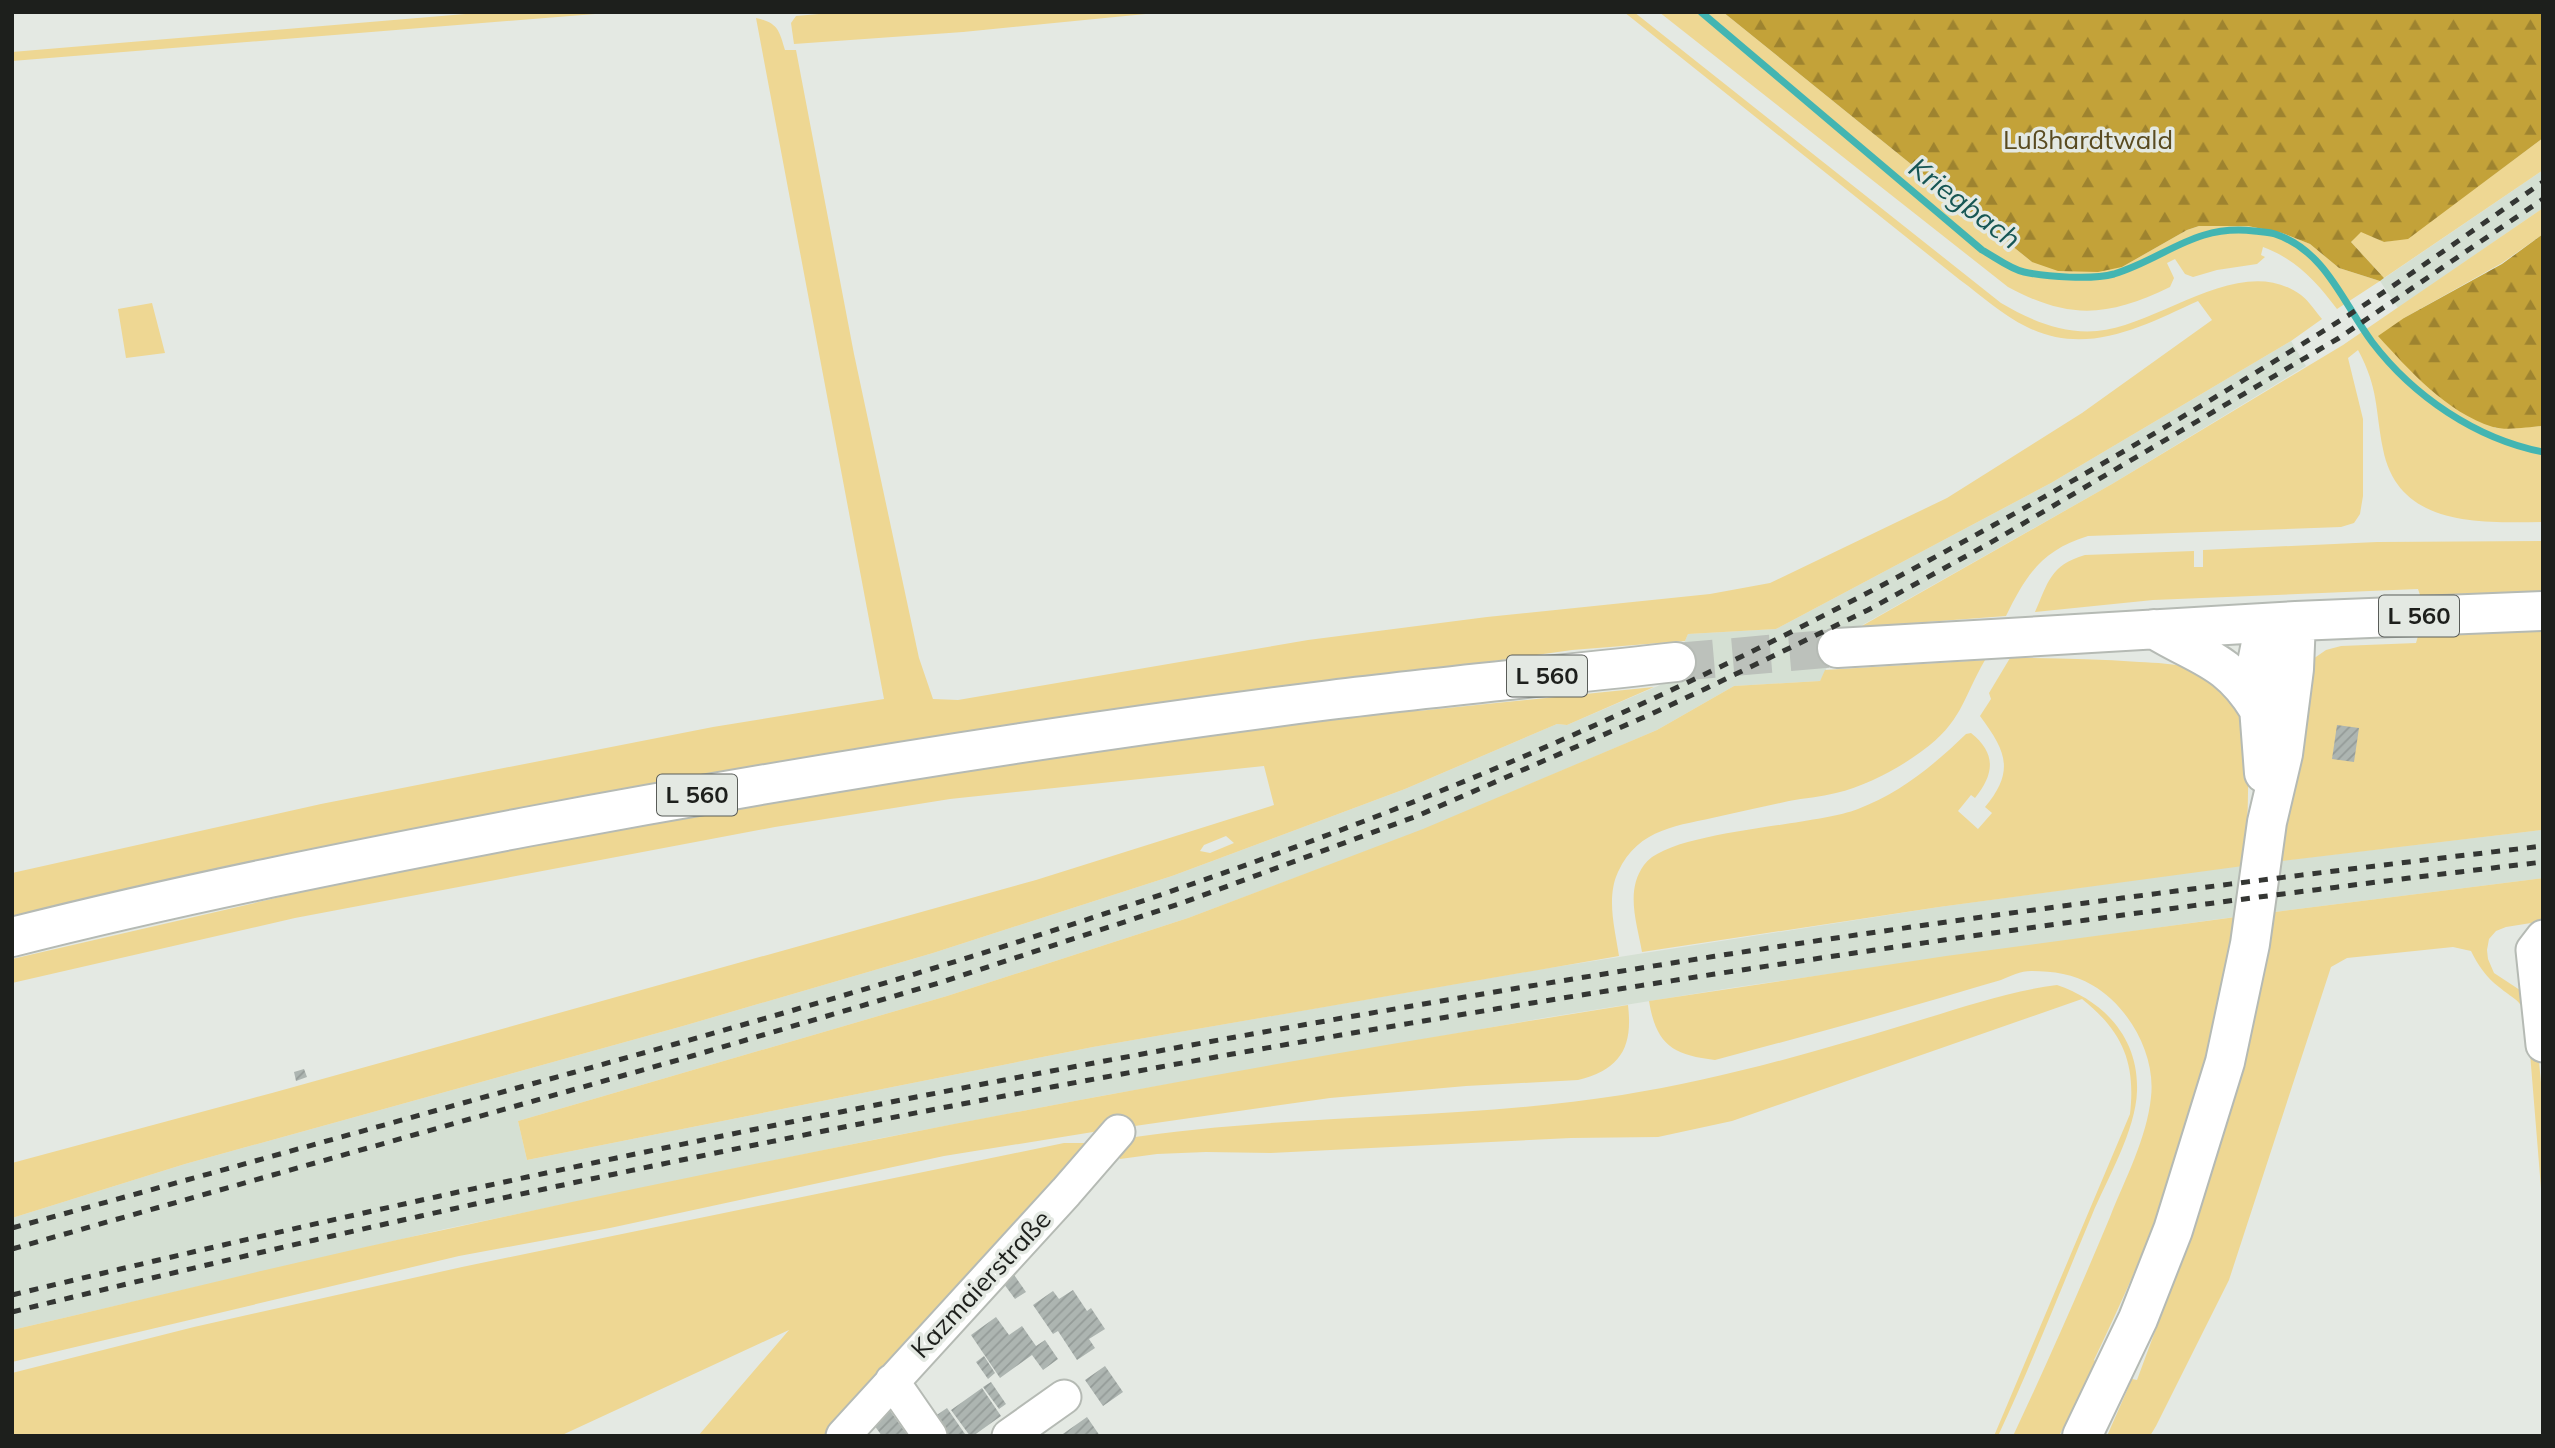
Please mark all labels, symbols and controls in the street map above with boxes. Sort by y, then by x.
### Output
park label: Lußhardtwald [2003,123,2173,156]
water label: Kriegbach [1903,149,2028,256]
road number: L 560 [2379,596,2459,636]
road number: L 560 [1507,656,1587,696]
road number: L 560 [657,774,737,816]
street label: Kazmaierstraße [903,1203,1058,1365]

